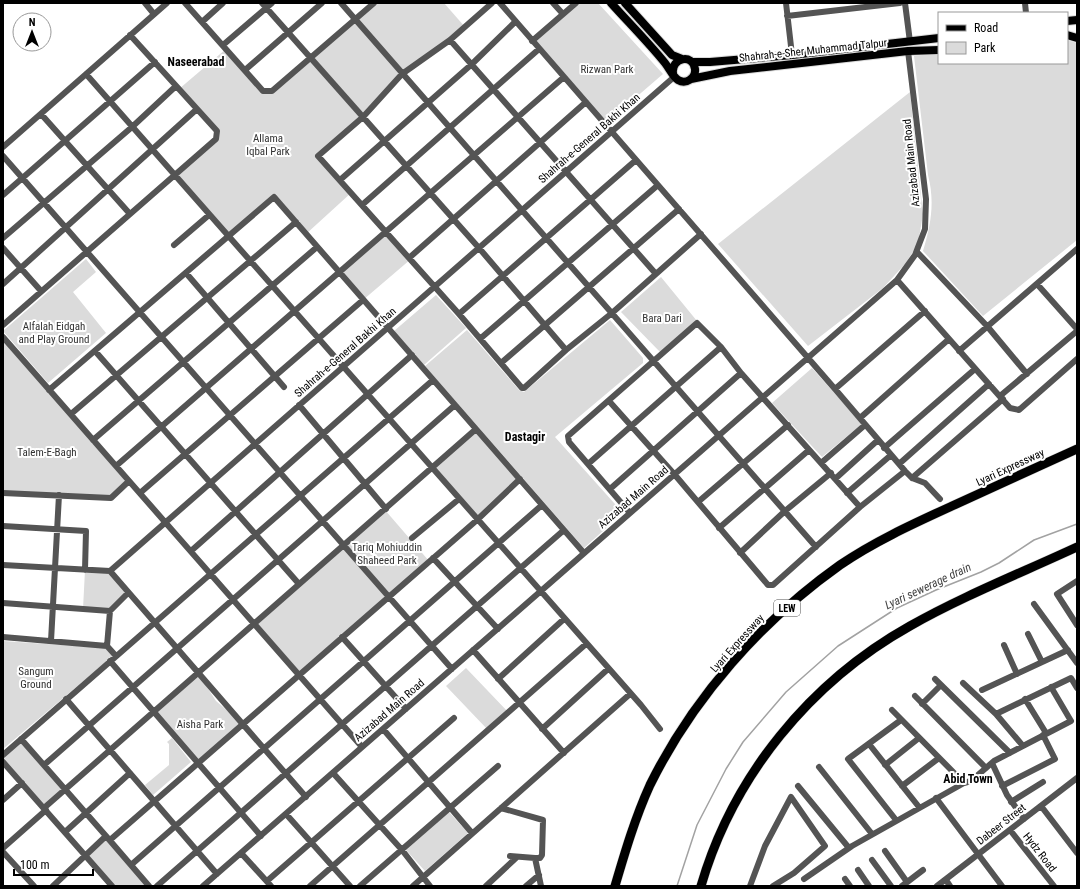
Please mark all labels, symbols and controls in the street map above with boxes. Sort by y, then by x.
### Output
north arrow [12,12,52,52]
legend [938,12,1068,64]
text: N [29,16,36,29]
text: Road [974,21,998,35]
street label: Shahrah-e-Sher Muhammad Talpur [738,36,888,65]
text: Park [974,41,996,55]
district label: Naseerabad [168,55,225,69]
park label: Rizwan Park [580,63,634,76]
street label: Shahrah-e-General Bakhi Khan [536,91,643,186]
street label: Azizabad Main Road [900,118,923,208]
park label: Allama Iqbal Park [246,132,290,158]
street label: Shahrah-e-General Bakhi Khan [292,305,399,400]
park label: Bara Dari [642,312,682,325]
park label: Alfalah Eidgah and Play Ground [19,320,89,346]
district label: Dastagir [505,430,545,444]
park label: Talem-E-Bagh [17,446,77,459]
street label: Lyari Expressway [974,446,1047,489]
street label: Azizabad Main Road [596,463,671,531]
park label: Tariq Mohiuddin Shaheed Park [352,541,422,567]
water label: Lyari sewerage drain [883,560,974,612]
road number: LEW [774,600,800,616]
street label: Lyari Expressway [708,611,767,675]
park label: Sangum Ground [18,665,54,691]
street label: Azizabad Main Road [352,676,427,744]
park label: Aisha Park [177,718,223,731]
district label: Abid Town [943,772,993,786]
street label: Dabeer Street [974,801,1029,848]
street label: Hydz Road [1020,830,1059,875]
scale bar [14,851,93,877]
text: 100 m [20,858,50,872]

